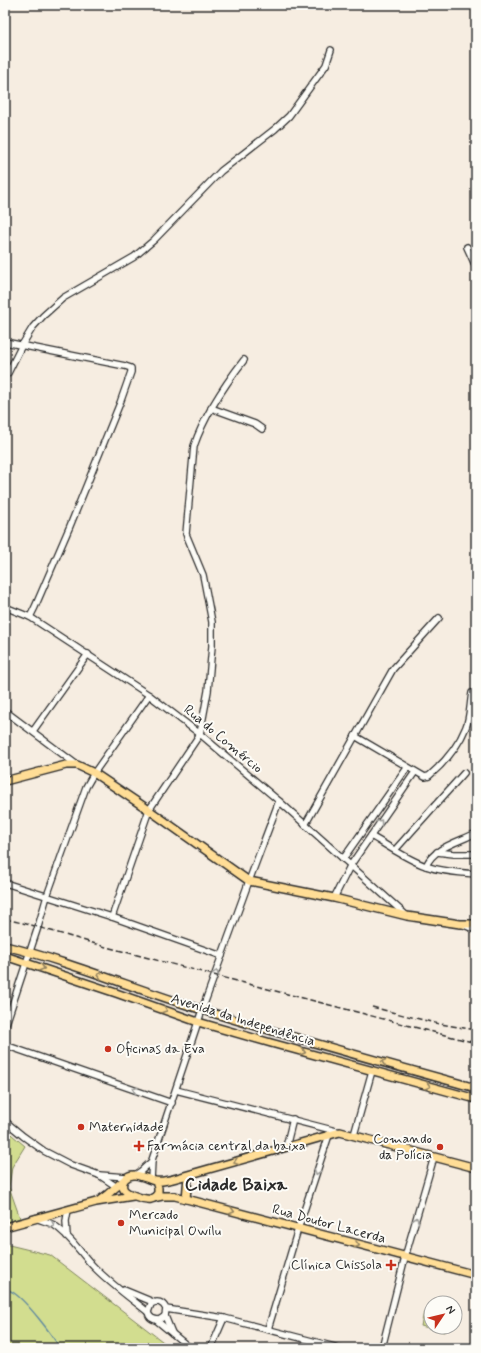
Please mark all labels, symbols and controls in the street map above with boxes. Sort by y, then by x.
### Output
street label: Rua do Comércio [180,701,266,777]
one-way arrow [375,819,383,826]
one-way arrow [38,963,45,972]
one-way arrow [211,970,219,977]
one-way arrow [96,971,103,980]
street label: Avenida da Independência [169,990,317,1051]
one-way arrow [161,1005,168,1014]
place label: Oficinas da Eva [116,1040,205,1058]
marker: Oficinas da Eva [103,1044,113,1054]
one-way arrow [299,1047,306,1056]
one-way arrow [381,1058,388,1067]
one-way arrow [424,1081,431,1090]
one-way arrow [132,1086,139,1095]
place label: Maternidade [89,1118,164,1136]
marker: Maternidade [76,1122,86,1132]
place label: Comando da Polícia [373,1130,432,1164]
place label: Farmácia central da baixa [147,1137,306,1155]
marker: Farmácia central da baixa [134,1141,144,1151]
marker: Comando da Polícia [435,1142,445,1152]
one-way arrow [232,1157,239,1166]
one-way arrow [313,1169,321,1176]
district label: Cidade Baixa [185,1173,288,1197]
street label: Rua Doutor Lacerda [270,1200,388,1248]
place label: Mercado Municipal Owilu [129,1206,221,1240]
one-way arrow [228,1206,235,1215]
one-way arrow [411,1216,420,1223]
marker: Mercado Municipal Owilu [116,1218,126,1228]
one-way arrow [48,1221,55,1228]
one-way arrow [354,1240,360,1248]
place label: Clínica Chissola [291,1256,382,1274]
marker: Clínica Chissola [385,1259,397,1271]
north arrow [423,1295,463,1335]
text: N [443,1303,458,1317]

